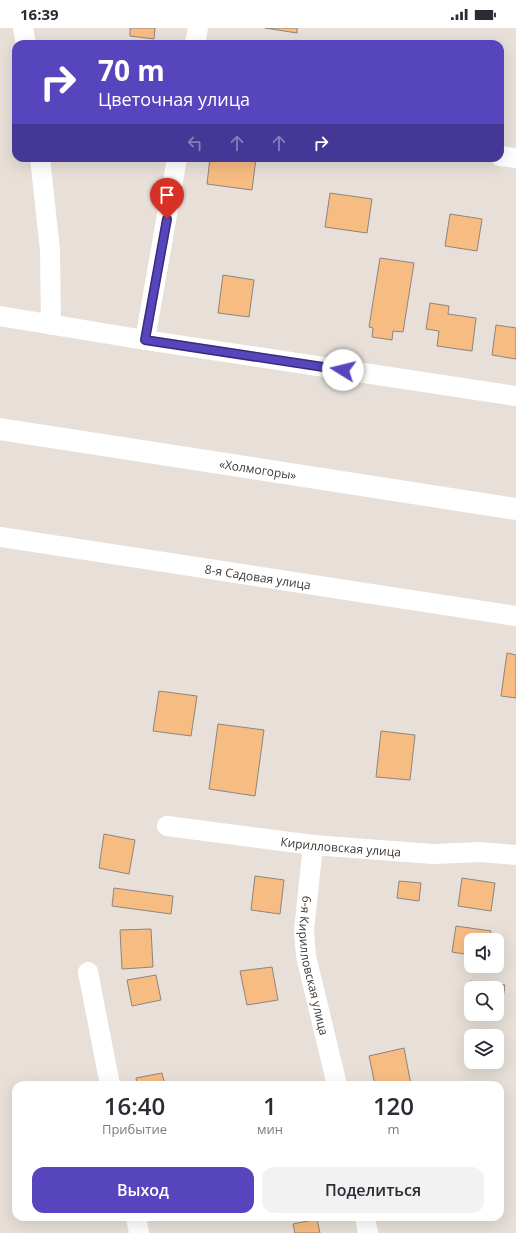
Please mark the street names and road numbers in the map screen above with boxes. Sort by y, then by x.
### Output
street label: «Холмогоры» [218,455,298,483]
street label: 8-я Садовая улица [204,560,312,593]
street label: Кирилловская улица [279,832,402,860]
street label: 6-я Кирилловская улица [295,895,333,1037]

